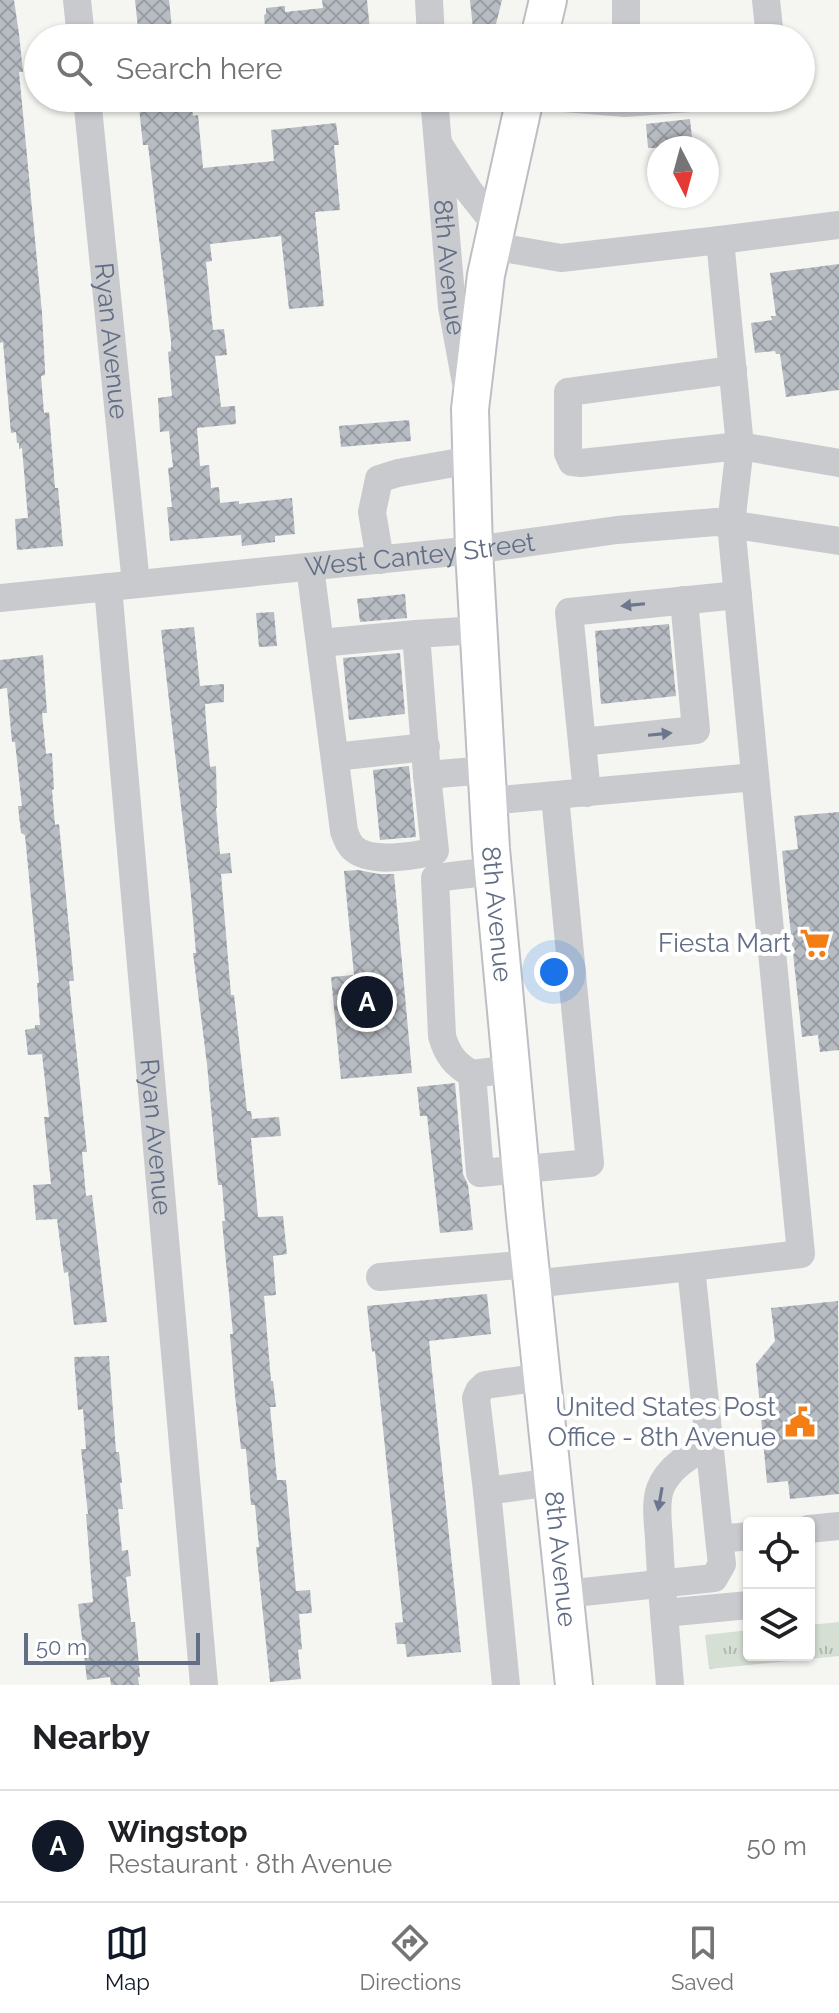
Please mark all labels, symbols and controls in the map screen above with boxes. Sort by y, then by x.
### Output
search box [24,24,815,112]
icon: search [52,46,96,90]
text: Search here [116,51,283,86]
north arrow [647,136,719,208]
street label: 8th Avenue [428,198,472,338]
street label: Ryan Avenue [89,261,134,420]
street label: West Cantey Street [303,527,537,582]
one-way arrow [620,599,645,612]
one-way arrow [648,728,673,741]
street label: 8th Avenue [476,845,518,983]
supermarket icon: Fiesta Mart [798,926,832,960]
place label: Fiesta Mart [658,928,791,958]
your location [534,952,574,992]
pin: A [341,972,393,1032]
street label: Ryan Avenue [134,1057,178,1216]
place label: United States Post Office - 8th Avenue [547,1392,776,1452]
public building icon: United States Post Office - 8th Avenue [783,1405,817,1439]
one-way arrow [653,1486,665,1511]
street label: 8th Avenue [539,1489,583,1628]
map controls [743,1517,815,1661]
button: locate [743,1517,815,1589]
button: layers [743,1589,815,1661]
scale bar [24,1629,200,1665]
text: 50 m [36,1634,87,1660]
text: Nearby [32,1717,150,1757]
text: Wingstop [108,1814,248,1849]
text: A [49,1831,67,1861]
text: 50 m [746,1831,807,1861]
text: Restaurant · 8th Avenue [108,1849,392,1879]
tab: Map [105,1921,150,1995]
tab: Directions [360,1921,461,1995]
tab: Saved [671,1921,734,1995]

